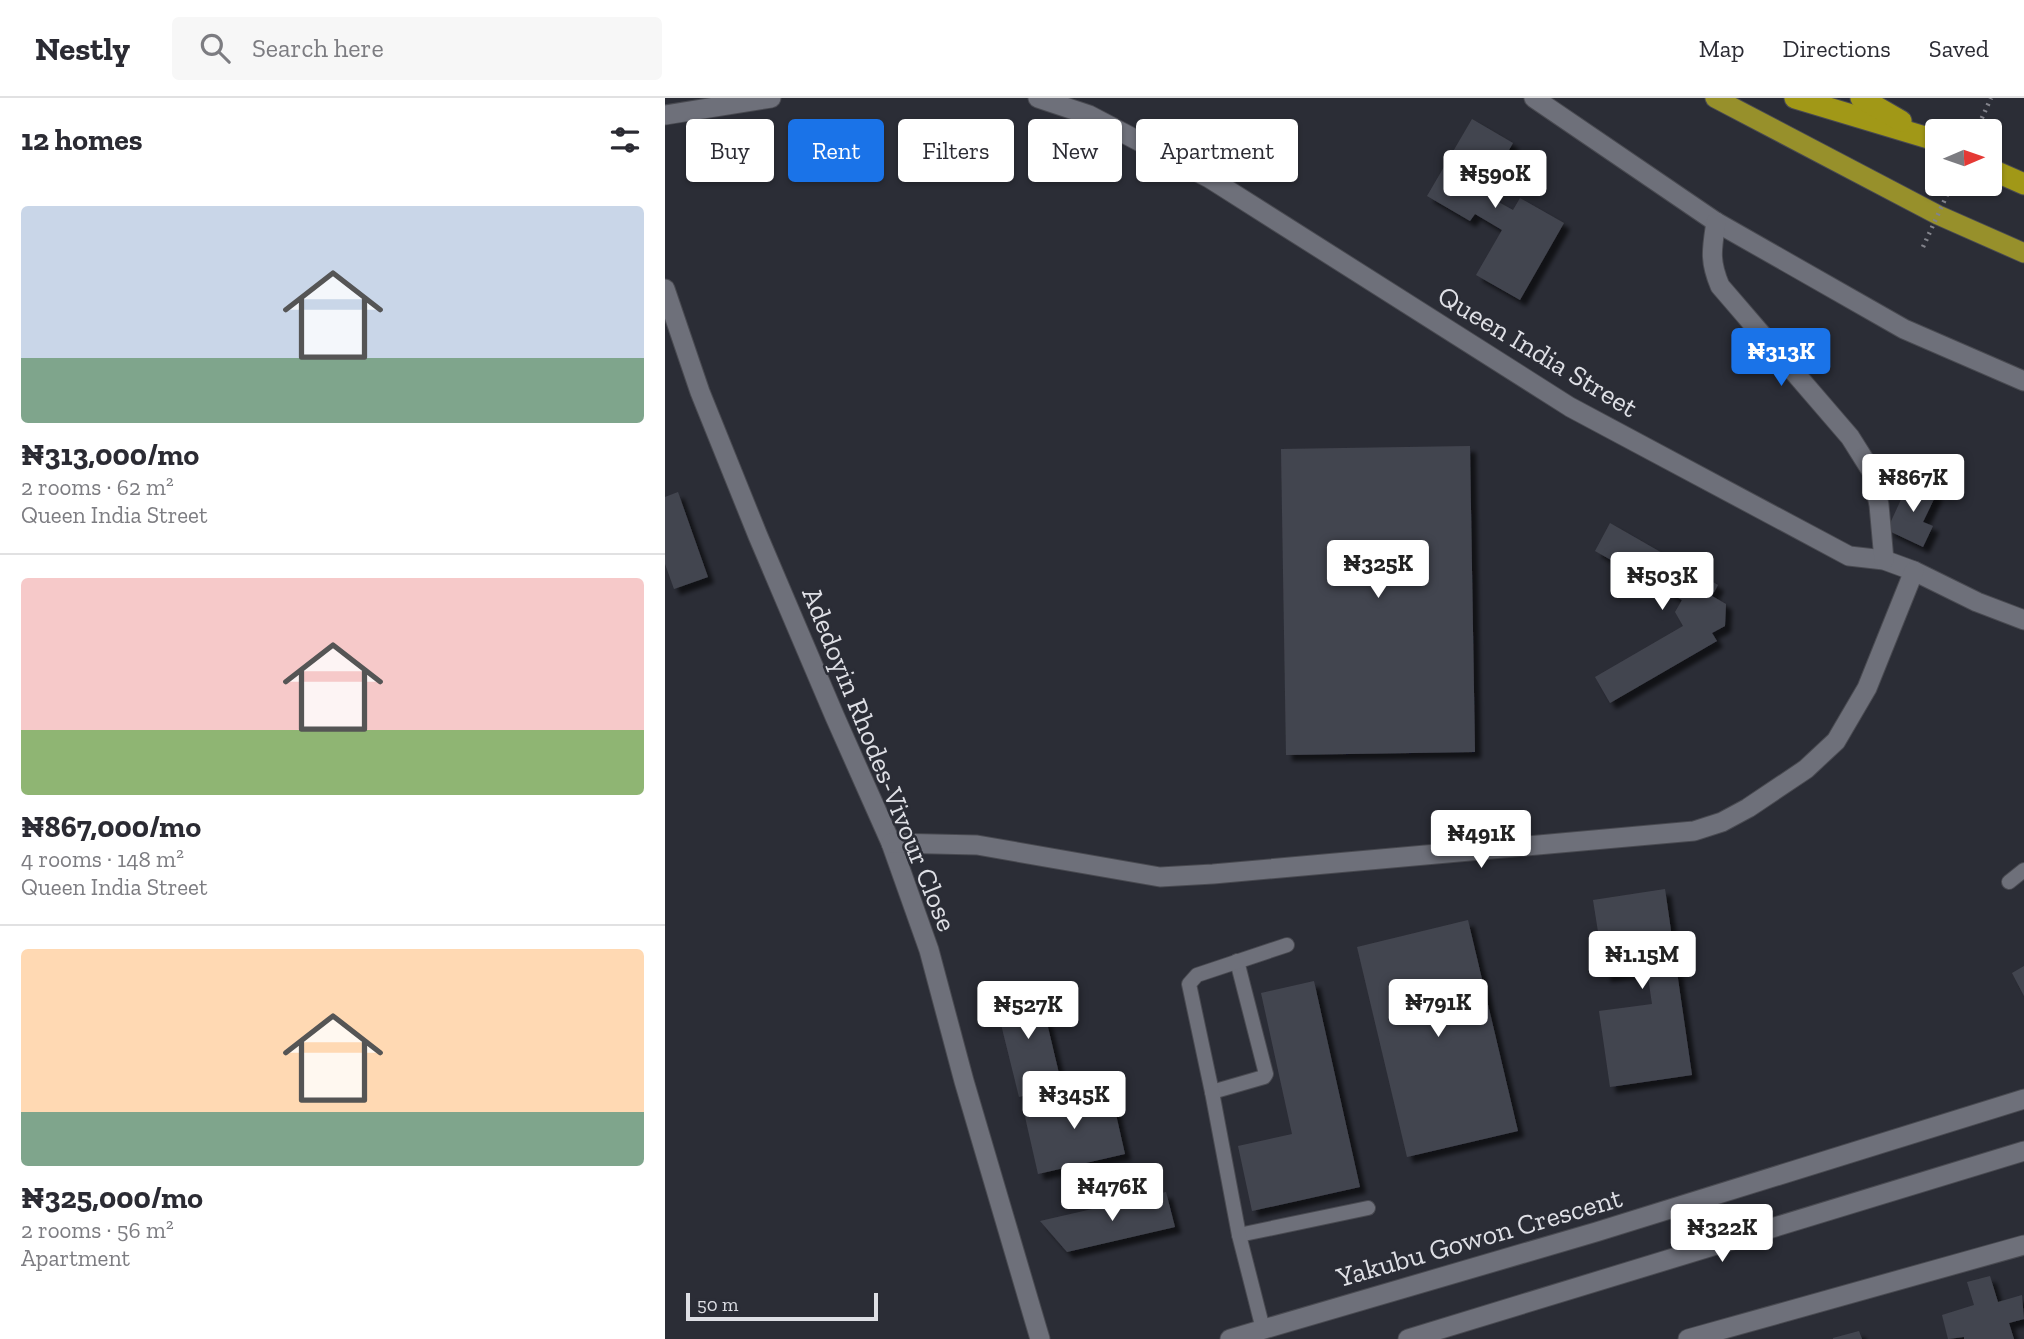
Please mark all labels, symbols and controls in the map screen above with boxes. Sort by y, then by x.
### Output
search box [172,17,662,80]
text: Nestly [35,29,130,68]
icon: search [196,29,234,67]
text: Search here [252,32,384,64]
text: Map [1699,34,1745,63]
text: Directions [1783,34,1891,63]
text: Saved [1929,34,1989,63]
chip: Buy [686,119,774,182]
chip: Rent [788,119,884,182]
chip: Filters [898,119,1014,182]
chip: New [1028,119,1122,182]
chip: Apartment [1136,119,1298,182]
north arrow [1925,119,2002,196]
map controls [1925,119,2002,196]
icon: filters [606,121,644,159]
text: 12 homes [21,122,143,158]
pin: ₦590K [1446,150,1544,210]
text: ₦590K [1459,159,1531,187]
icon: home [270,252,396,378]
street label: Queen India Street [1432,279,1644,424]
pin: ₦313K [1732,328,1830,388]
text: ₦313K [1747,337,1815,365]
text: ₦313,000/mo [21,437,199,473]
pin: ₦867K [1864,454,1962,514]
text: ₦867K [1878,463,1948,491]
text: 2 rooms · 62 m² [21,473,174,501]
text: Queen India Street [21,501,207,529]
pin: ₦325K [1329,540,1427,600]
text: ₦325K [1343,549,1413,577]
pin: ₦503K [1613,552,1711,612]
text: ₦503K [1626,561,1698,589]
street label: Adedoyin Rhodes-Vivour Close [795,582,964,936]
icon: home [270,624,396,750]
text: ₦867,000/mo [21,809,201,845]
pin: ₦491K [1432,810,1530,870]
text: ₦491K [1447,819,1515,847]
text: 4 rooms · 148 m² [21,845,184,873]
text: Queen India Street [21,873,207,901]
pin: ₦1.15M [1585,932,1699,991]
text: ₦1.15M [1605,940,1679,968]
pin: ₦791K [1389,979,1487,1039]
pin: ₦527K [979,982,1077,1041]
text: ₦791K [1405,988,1471,1016]
text: ₦527K [993,990,1063,1018]
icon: home [270,995,396,1121]
pin: ₦345K [1025,1072,1123,1131]
text: ₦345K [1039,1080,1109,1108]
pin: ₦476K [1063,1164,1161,1223]
text: ₦476K [1077,1172,1147,1200]
text: ₦325,000/mo [21,1180,203,1216]
street label: Yakubu Gowon Crescent [1332,1181,1626,1294]
pin: ₦322K [1673,1204,1771,1264]
text: ₦322K [1687,1213,1757,1241]
text: 2 rooms · 56 m² [21,1216,174,1244]
text: Apartment [21,1244,130,1272]
scale bar [686,1290,879,1322]
text: 50 m [697,1293,738,1316]

